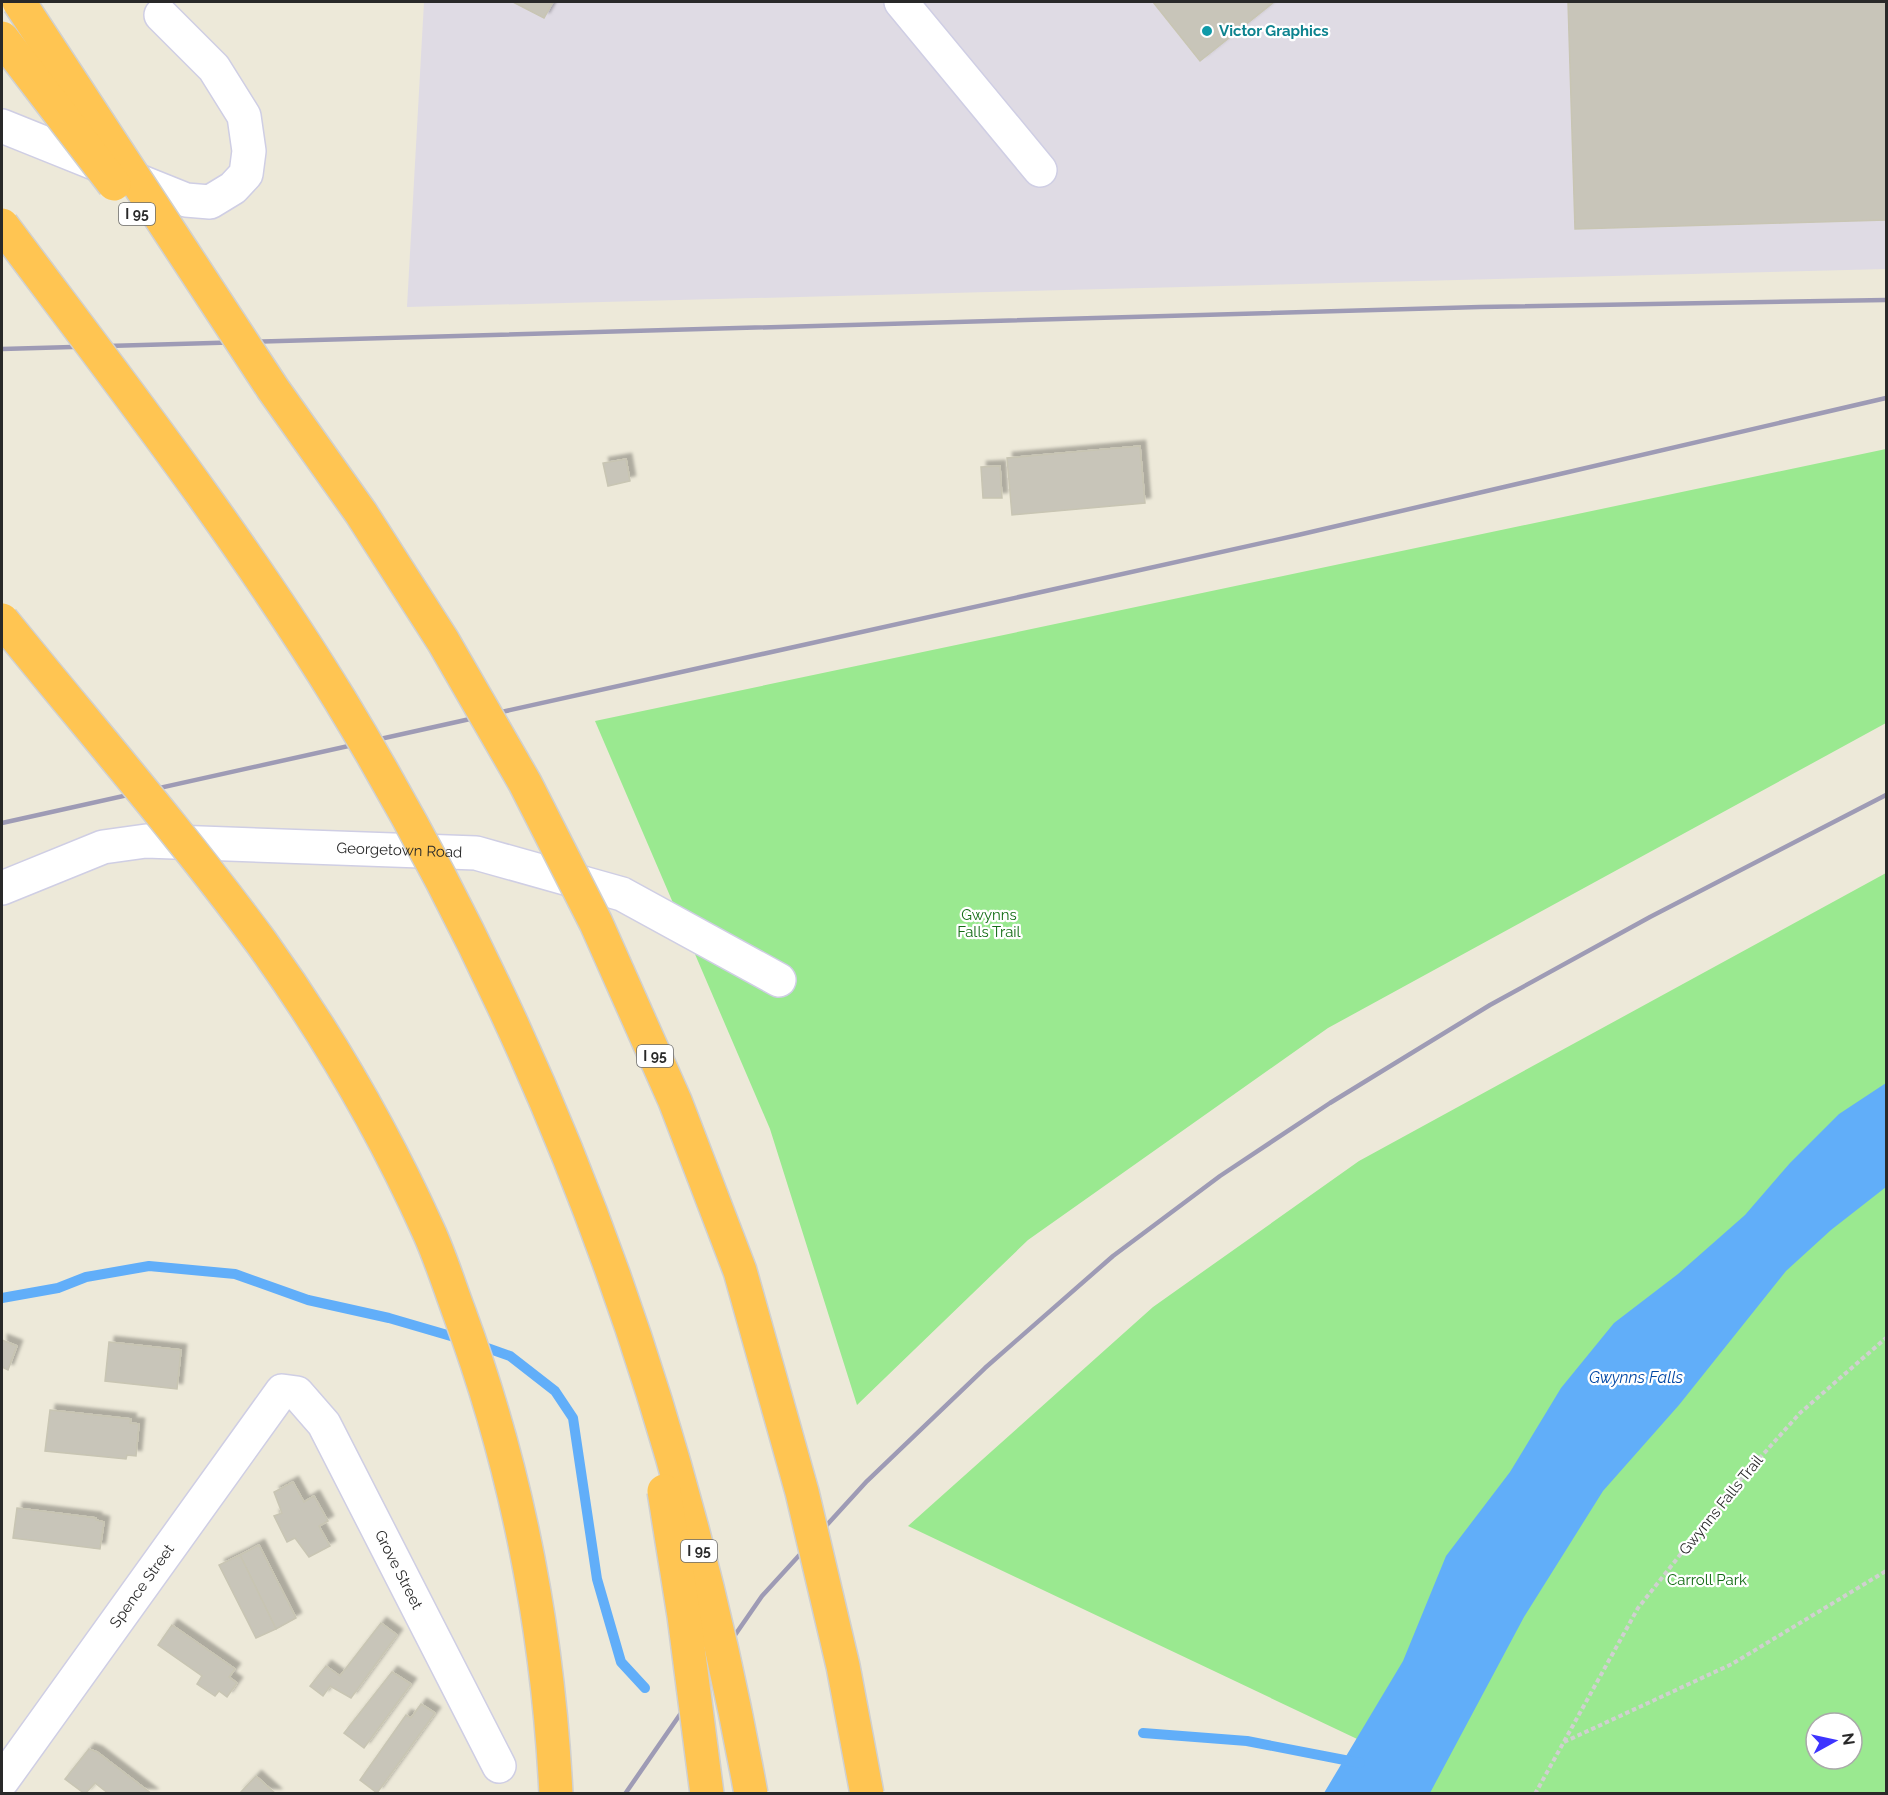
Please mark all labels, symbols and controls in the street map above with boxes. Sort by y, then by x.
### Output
place label: Victor Graphics [1219,22,1329,40]
marker: Victor Graphics [1200,24,1214,38]
road number: I 95 [119,203,155,225]
street label: Georgetown Road [336,839,463,861]
park label: Gwynns Falls Trail [957,906,1022,941]
road number: I 95 [637,1045,673,1067]
water label: Gwynns Falls [1589,1368,1684,1387]
street label: Gwynns Falls Trail [1675,1451,1767,1558]
street label: Grove Street [371,1527,426,1612]
road number: I 95 [681,1540,717,1562]
street label: Spence Street [106,1541,178,1631]
park label: Carroll Park [1667,1571,1747,1589]
north arrow [1804,1711,1864,1771]
text: N [1838,1732,1859,1746]

